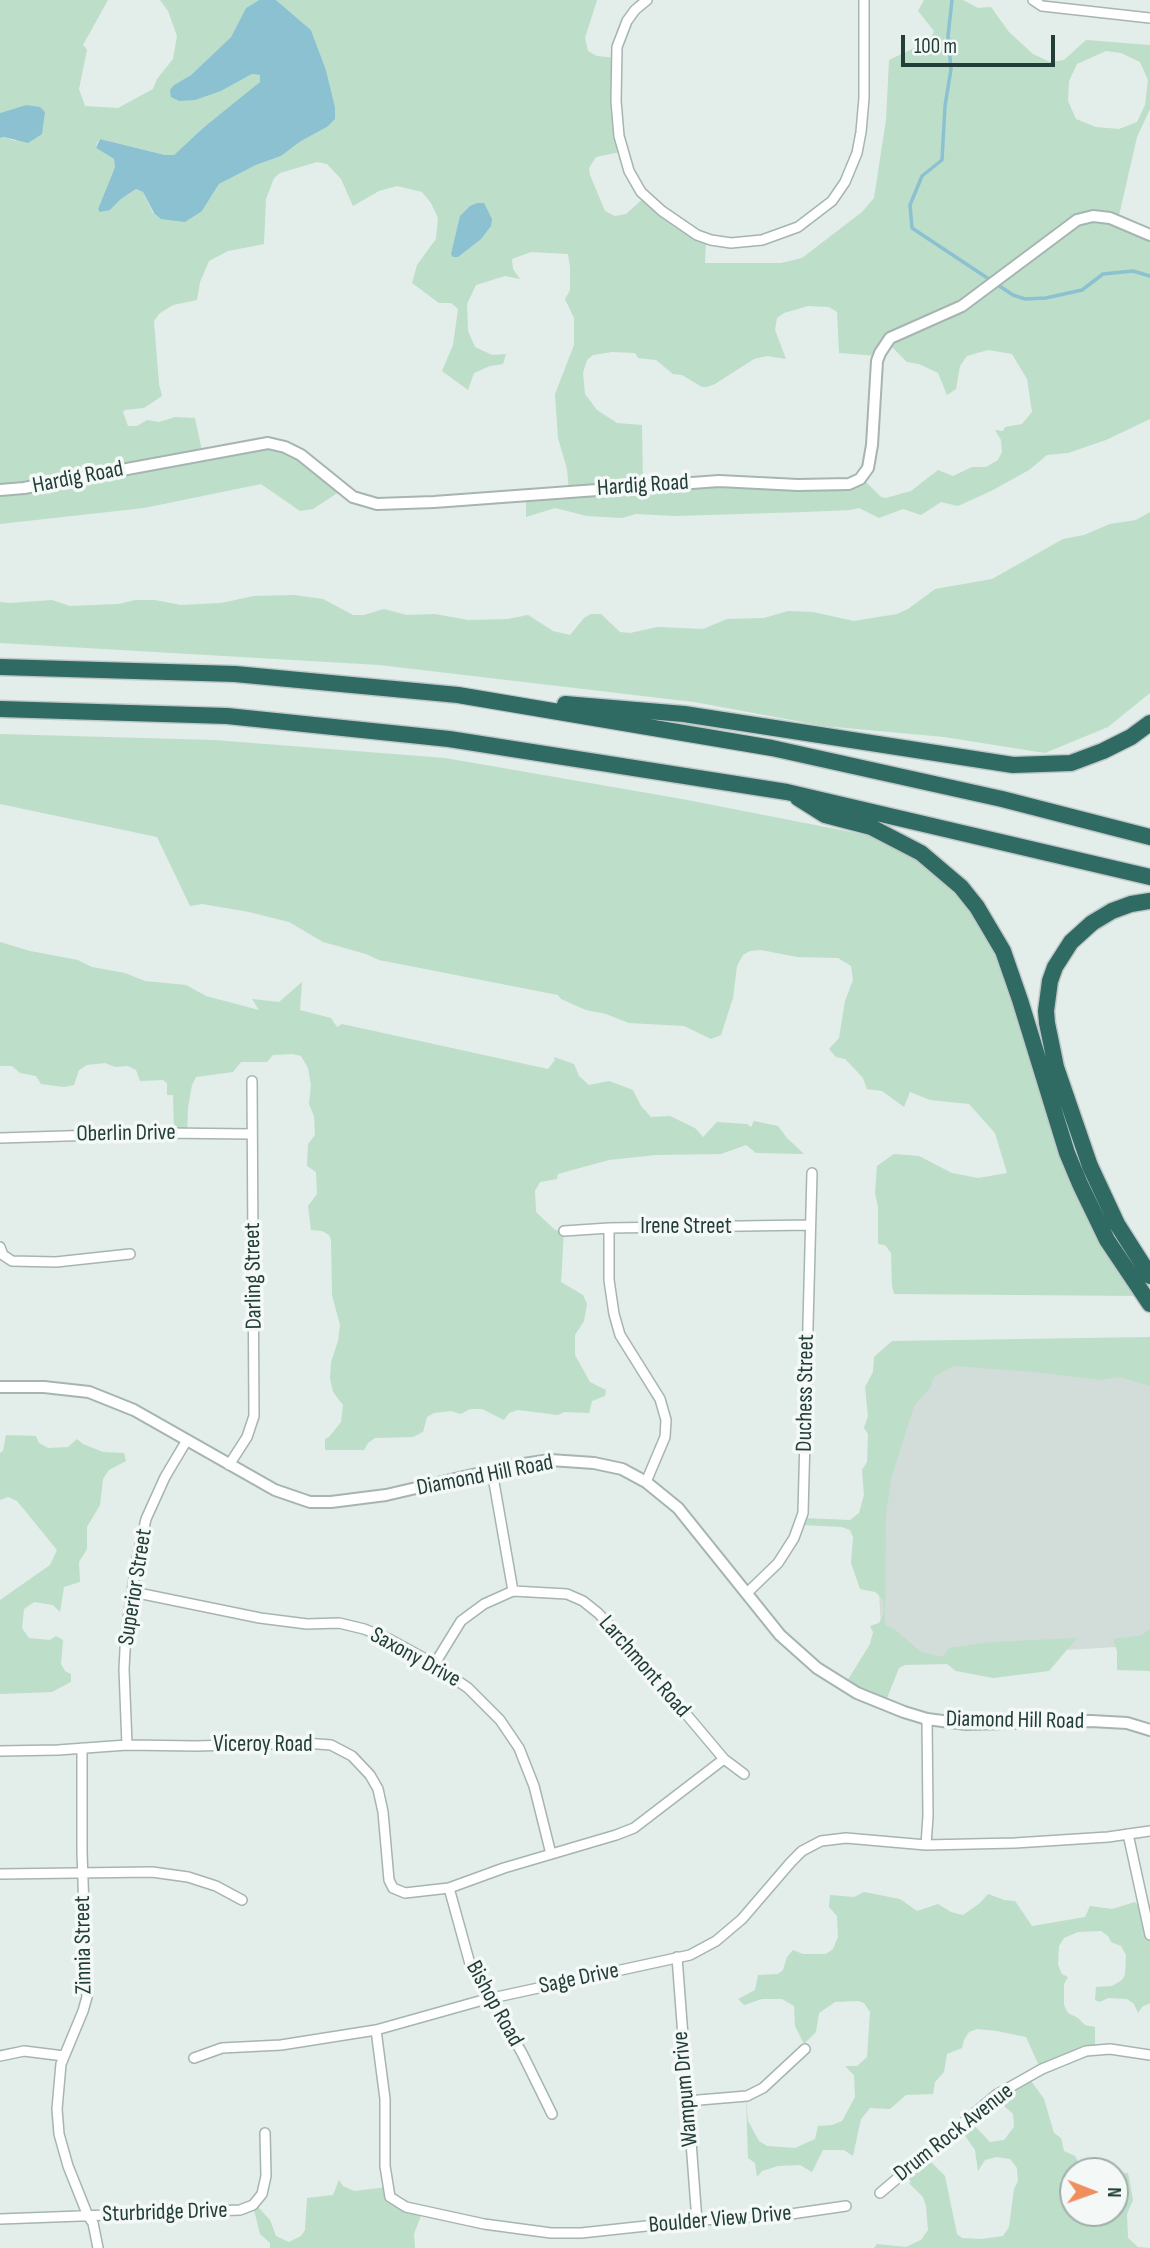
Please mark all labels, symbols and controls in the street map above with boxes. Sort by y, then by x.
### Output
scale bar [905,21,1059,65]
text: 100 m [914,34,957,59]
street label: Hardig Road [30,456,126,500]
street label: Hardig Road [596,469,690,503]
street label: Oberlin Drive [76,1119,176,1149]
street label: Irene Street [640,1213,732,1241]
street label: Darling Street [239,1222,269,1330]
street label: Duchess Street [791,1334,821,1452]
street label: Diamond Hill Road [414,1449,556,1503]
street label: Superior Street [113,1527,159,1647]
street label: Larchmont Road [592,1610,696,1724]
street label: Saxony Drive [365,1622,465,1694]
street label: Diamond Hill Road [946,1706,1084,1736]
street label: Viceroy Road [213,1731,313,1759]
street label: Zinnia Street [69,1895,99,1995]
street label: Bishop Road [459,1956,529,2052]
street label: Sage Drive [537,1957,621,2001]
street label: Wampum Drive [667,2030,705,2148]
street label: Drum Rock Avenue [889,2078,1019,2188]
north arrow [1059,2157,1129,2227]
text: N [1102,2187,1125,2198]
street label: Sturbridge Drive [102,2197,228,2229]
street label: Boulder View Drive [647,2200,793,2240]

